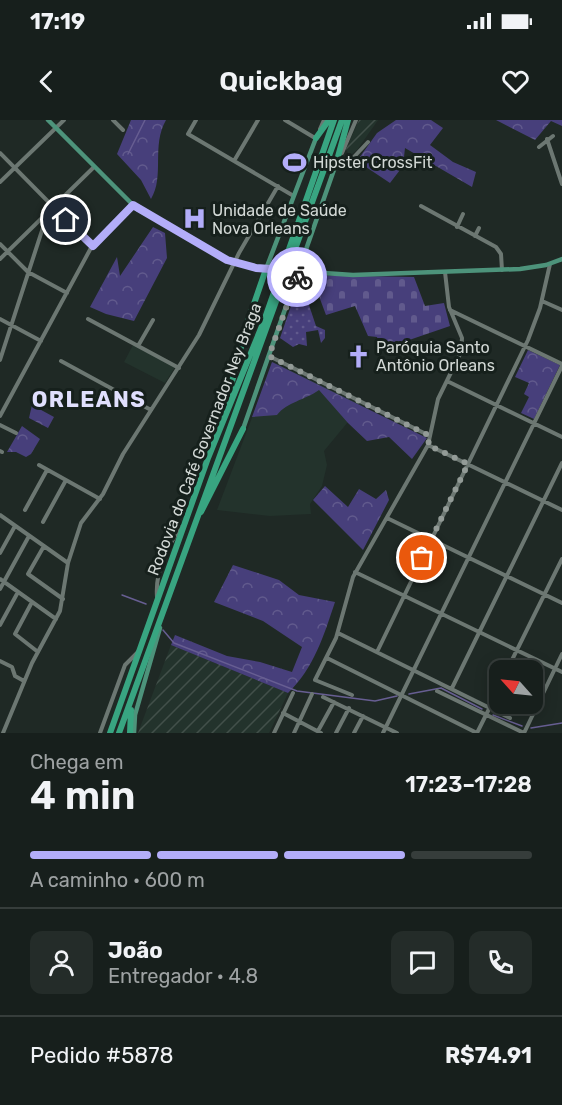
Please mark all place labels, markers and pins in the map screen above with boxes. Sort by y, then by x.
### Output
sports icon: Hipster CrossFit [282,149,308,175]
place label: Hipster CrossFit [313,153,432,172]
pin [40,194,91,245]
place label: Unidade de Saúde Nova Orleans [212,201,347,238]
hospital icon: Unidade de Saúde Nova Orleans [181,206,207,232]
place label: Paróquia Santo Antônio Orleans [376,338,495,375]
church icon: Paróquia Santo Antônio Orleans [345,343,371,369]
pin [396,532,447,583]

